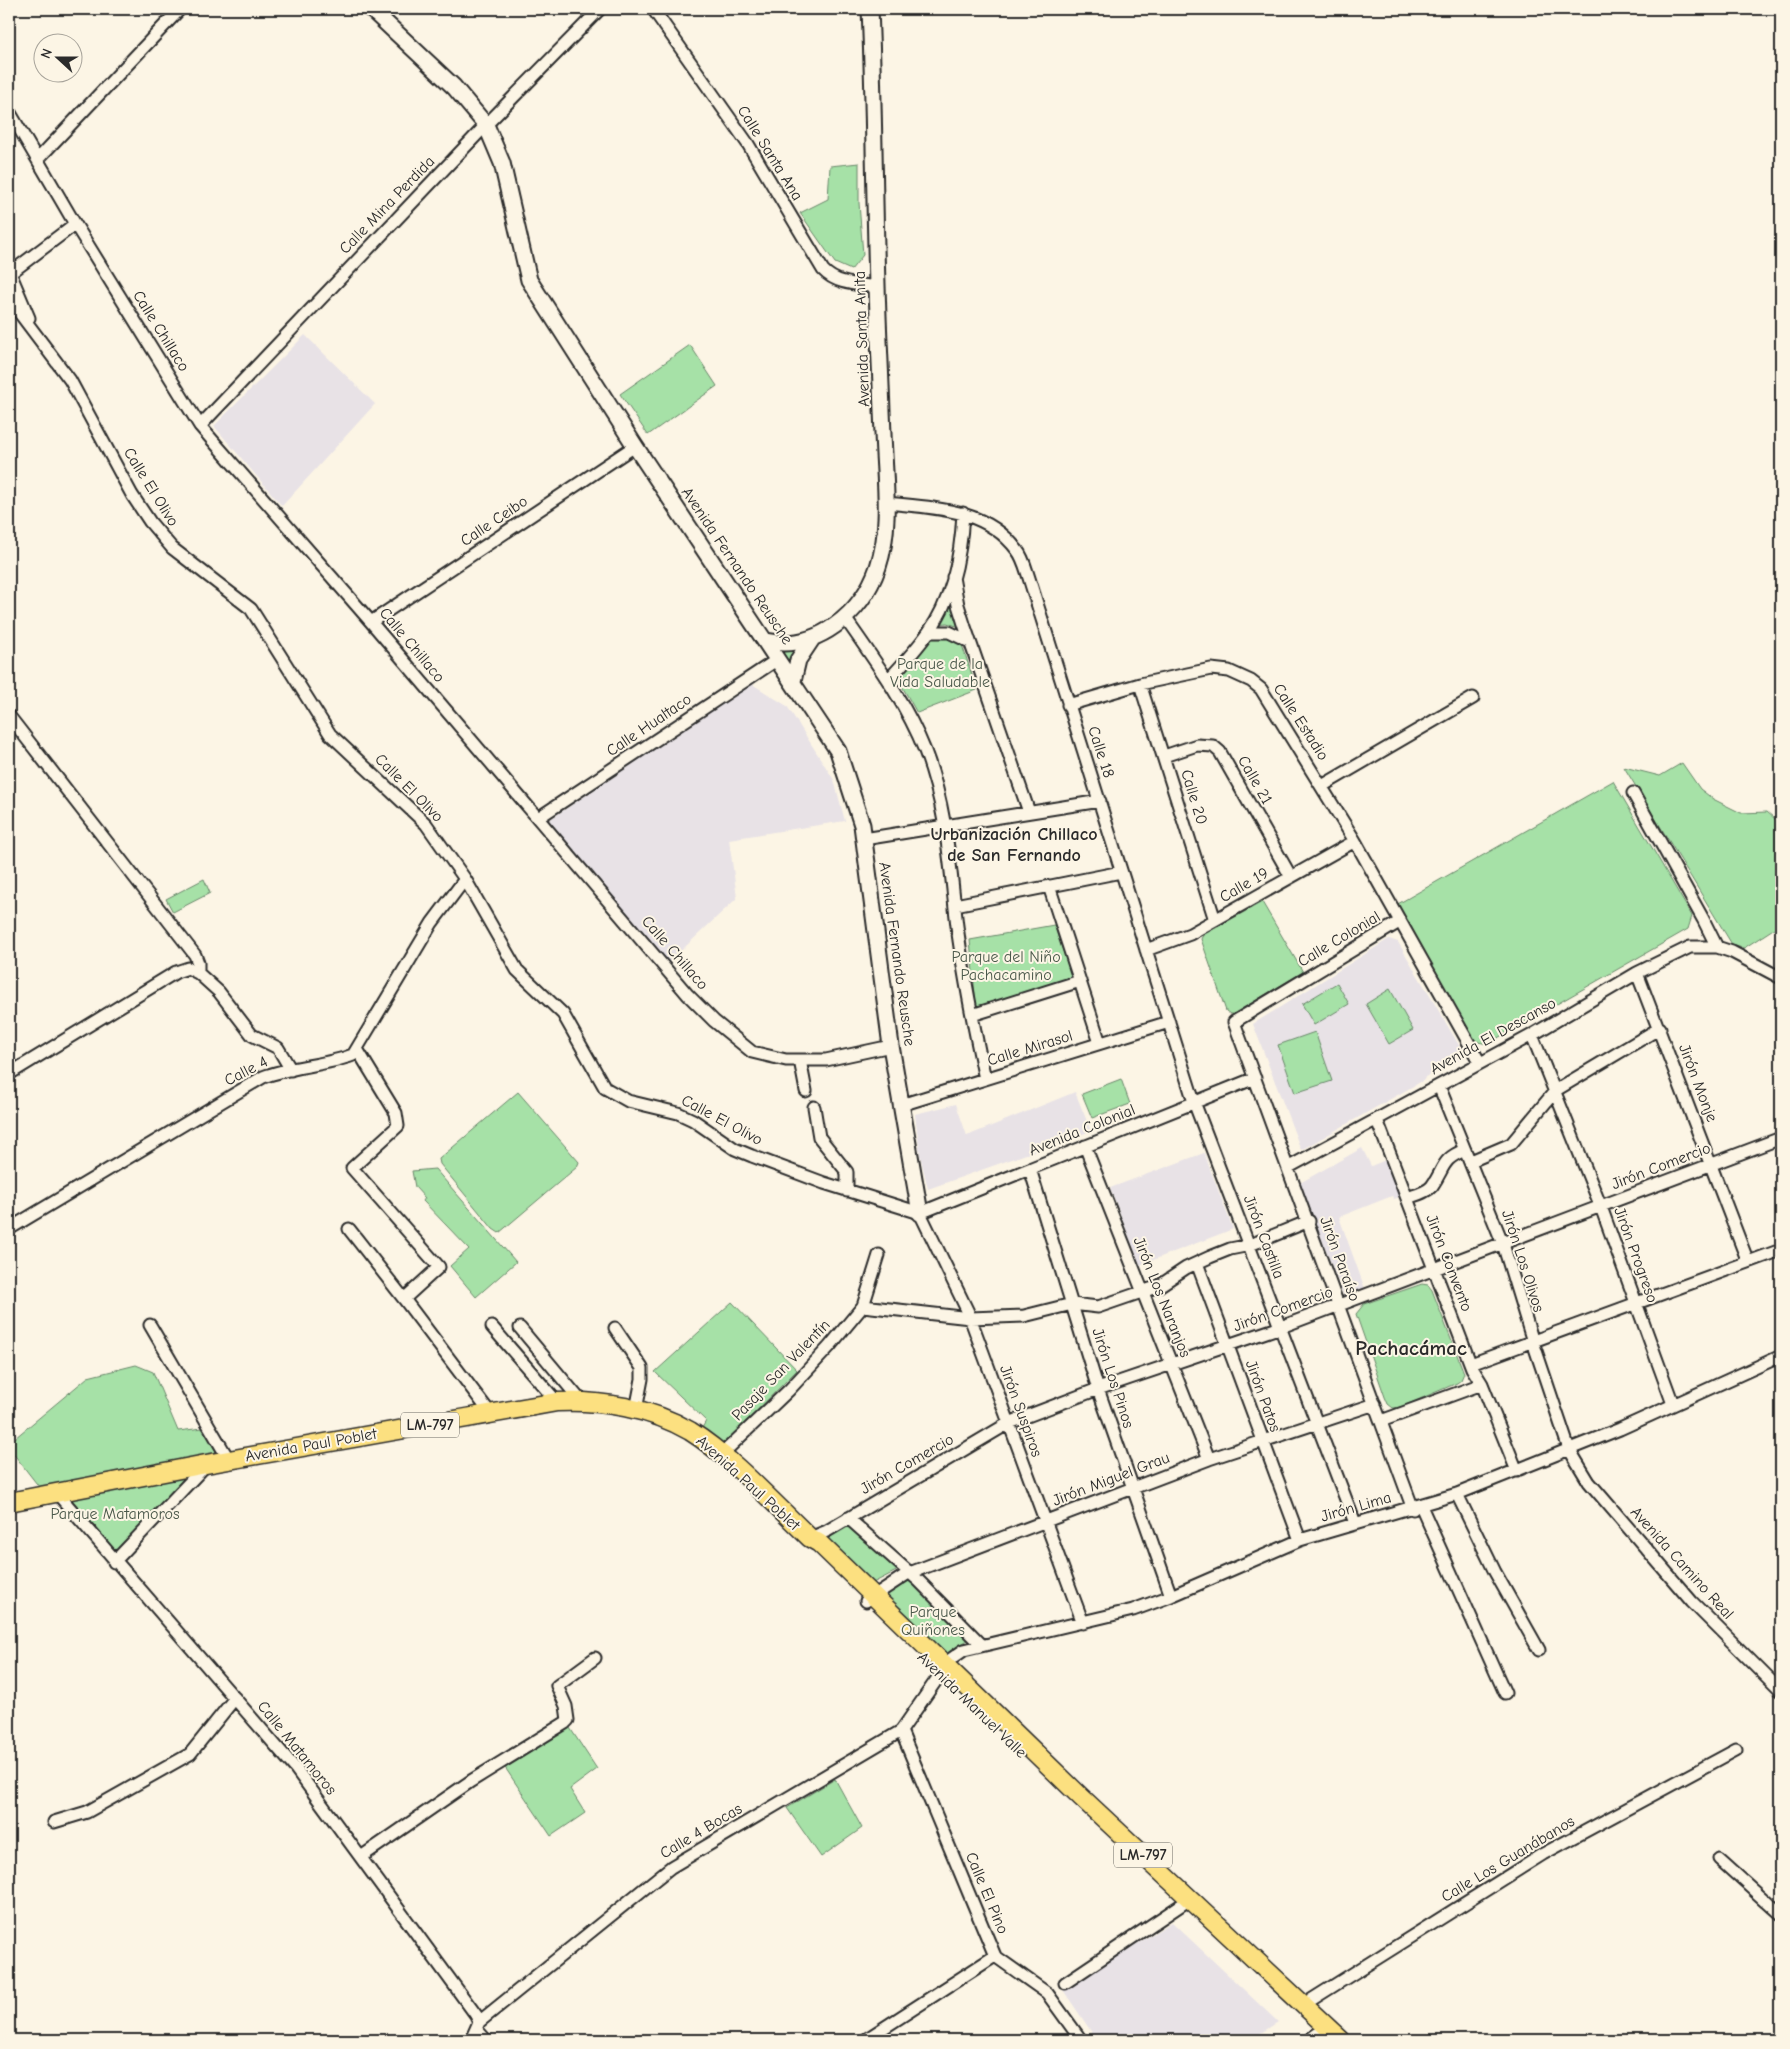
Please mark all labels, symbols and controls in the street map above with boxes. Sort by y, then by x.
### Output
north arrow [32,32,82,82]
text: N [37,46,56,61]
street label: Calle Santa Ana [734,102,806,204]
street label: Calle Mina Perdida [336,152,438,258]
street label: Avenida Santa Anita [851,271,873,407]
street label: Calle Chillaco [129,287,193,375]
street label: Calle El Olivo [120,444,182,530]
street label: Avenida Fernando Reusche [678,484,796,648]
street label: Calle Ceibo [457,492,531,550]
street label: Calle Chillaco [376,604,448,686]
park label: Parque de la Vida Saludable [890,655,990,691]
street label: Calle Estadio [1270,680,1332,764]
street label: Calle Hualtaco [603,690,695,760]
street label: Calle 18 [1084,724,1118,780]
street label: Calle El Olivo [371,750,447,826]
street label: Calle 21 [1234,752,1276,808]
street label: Calle 20 [1177,767,1211,827]
district label: Urbanización Chillaco de San Fernando [930,824,1098,866]
street label: Avenida Fernando Reusche [875,861,919,1047]
street label: Calle 19 [1216,864,1272,906]
street label: Calle Colonial [1295,907,1383,971]
street label: Calle Chillaco [638,912,712,994]
park label: Parque del Niño Pachacamino [951,948,1061,984]
street label: Avenida El Descanso [1427,994,1559,1078]
street label: Calle Mirasol [985,1026,1075,1070]
street label: Jirón Monje [1675,1042,1721,1124]
street label: Calle 4 [221,1052,271,1090]
street label: Calle El Olivo [678,1091,766,1149]
street label: Avenida Colonial [1026,1101,1138,1159]
street label: Jirón Comercio [1609,1139,1713,1193]
street label: Jirón Castilla [1240,1193,1288,1281]
street label: Jirón Progreso [1610,1205,1662,1305]
street label: Jirón Los Olivos [1498,1208,1548,1315]
street label: Jirón Convento [1422,1212,1476,1314]
street label: Jirón Paraíso [1316,1214,1364,1304]
street label: Jirón Los Naranjos [1130,1234,1194,1360]
street label: Jirón Comercio [1231,1283,1335,1335]
street label: Pasaje San Valentín [728,1316,834,1424]
street label: Jirón Los Pinos [1088,1326,1138,1431]
district label: Pachacámac [1355,1336,1467,1360]
street label: Jirón Patos [1242,1358,1284,1435]
street label: Jirón Suspiros [996,1363,1046,1460]
road number: LM-797 [401,1412,459,1438]
street label: Avenida Paul Poblet [244,1424,379,1465]
street label: Jirón Comercio [857,1430,957,1498]
street label: Avenida Paul Poblet [692,1432,804,1535]
street label: Jirón Miguel Grau [1050,1448,1172,1510]
street label: Jirón Lima [1319,1488,1393,1526]
street label: Avenida Camino Real [1627,1503,1737,1623]
park label: Parque Matamoros [50,1505,180,1523]
park label: Parque Quiñones [901,1603,965,1639]
street label: Avenida Manuel Valle [914,1648,1030,1762]
street label: Calle Matamoros [254,1698,340,1799]
street label: Calle 4 Bocas [657,1799,746,1863]
street label: Calle Los Guanábanos [1438,1812,1578,1906]
road number: LM-797 [1114,1842,1172,1868]
street label: Calle El Pino [962,1850,1012,1936]

